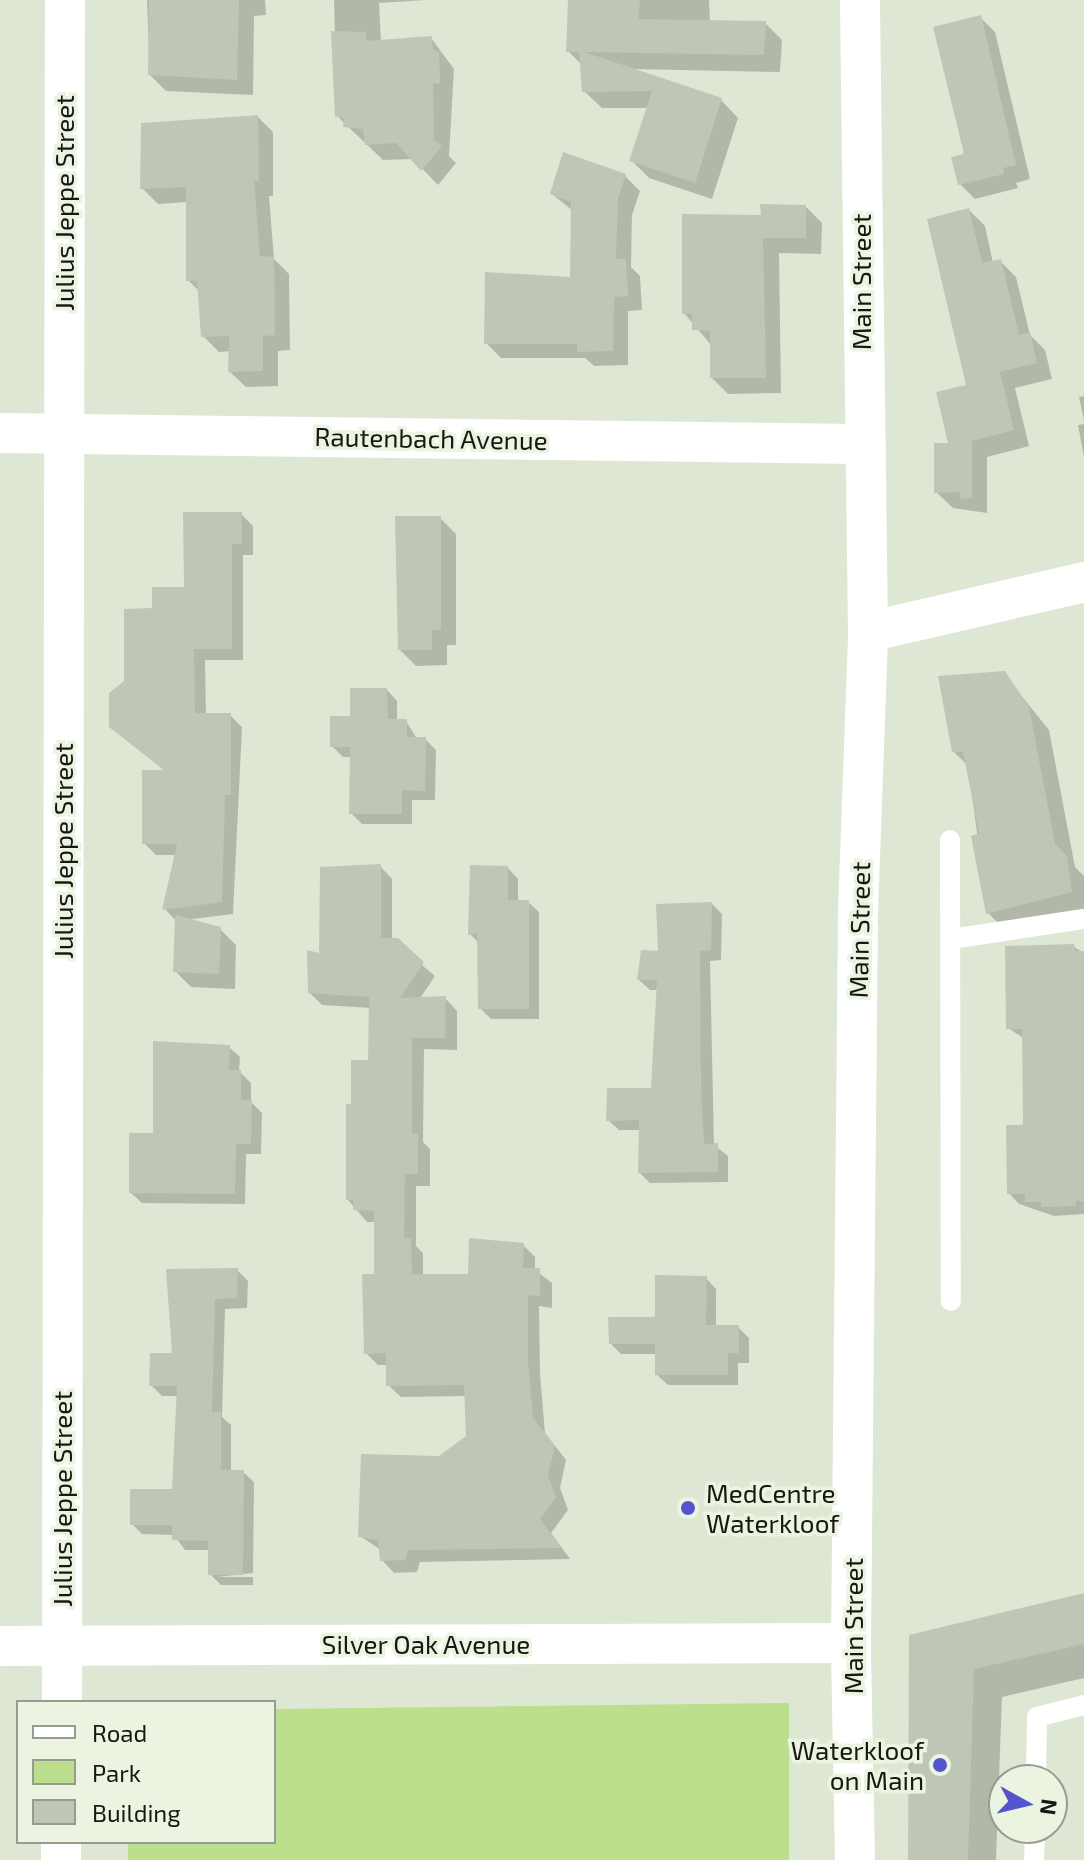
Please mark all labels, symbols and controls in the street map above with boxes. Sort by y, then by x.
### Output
street label: Julius Jeppe Street [48,95,80,311]
street label: Main Street [845,214,877,350]
street label: Rautenbach Avenue [314,420,548,456]
street label: Julius Jeppe Street [47,743,79,959]
street label: Main Street [842,861,876,999]
street label: Julius Jeppe Street [46,1391,78,1607]
place label: MedCentre Waterkloof [706,1477,839,1538]
marker: MedCentre Waterkloof [677,1497,699,1519]
street label: Main Street [837,1558,869,1694]
street label: Silver Oak Avenue [321,1628,531,1660]
legend [16,1700,276,1844]
text: Road [92,1718,147,1747]
place label: Waterkloof on Main [791,1734,924,1796]
marker: Waterkloof on Main [931,1756,949,1774]
text: Park [92,1758,141,1787]
north arrow [988,1764,1068,1844]
text: N [1036,1797,1064,1817]
text: Building [92,1798,181,1827]

